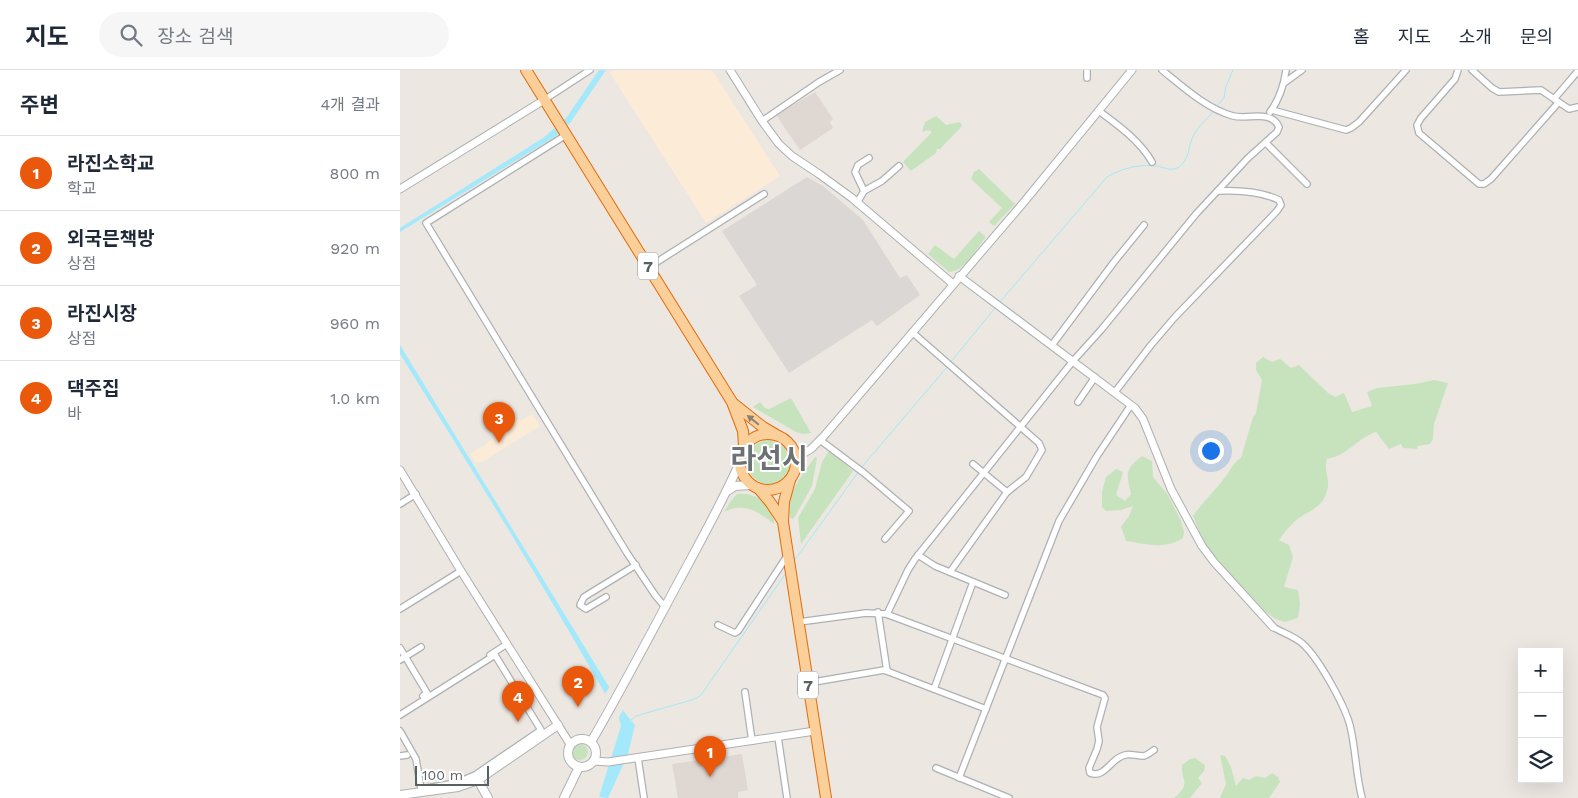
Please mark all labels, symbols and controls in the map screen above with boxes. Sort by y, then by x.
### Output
search box [99,12,449,57]
icon: search [117,21,145,49]
text: 지도 [25,23,69,51]
text: 장소 검색 [157,25,234,48]
text: 홈 [1353,26,1370,47]
text: 지도 [1398,26,1431,47]
text: 소개 [1459,26,1492,47]
text: 문의 [1520,26,1553,47]
text: 주변 [20,92,59,117]
text: 4개 결과 [321,95,380,114]
text: 라진소학교 [67,152,154,175]
text: 1 [33,164,39,183]
text: 800 m [330,164,380,183]
text: 학교 [67,179,96,198]
text: 외국믄책방 [67,227,154,250]
text: 2 [31,239,41,258]
text: 920 m [330,239,380,258]
road number: 7 [638,252,658,280]
text: 상점 [67,254,96,273]
text: 라진시장 [67,302,137,325]
text: 3 [31,314,41,333]
text: 960 m [330,314,380,333]
text: 상점 [67,329,96,348]
text: 댁주집 [67,377,119,400]
text: 4 [31,389,41,408]
text: 1.0 km [330,389,380,408]
pin: 3 [483,402,515,443]
text: 바 [67,404,82,423]
one-way arrow [747,414,760,425]
your location [1198,438,1224,464]
district label: 라선시 [730,442,808,475]
map controls [1518,648,1563,783]
button: + [1518,648,1563,693]
pin: 2 [562,666,594,707]
road number: 7 [798,672,818,698]
pin: 4 [502,681,534,722]
button: − [1518,693,1563,738]
pin: 1 [694,736,726,777]
button: layers [1518,738,1563,783]
scale bar [415,763,489,786]
text: 100 m [422,767,463,783]

